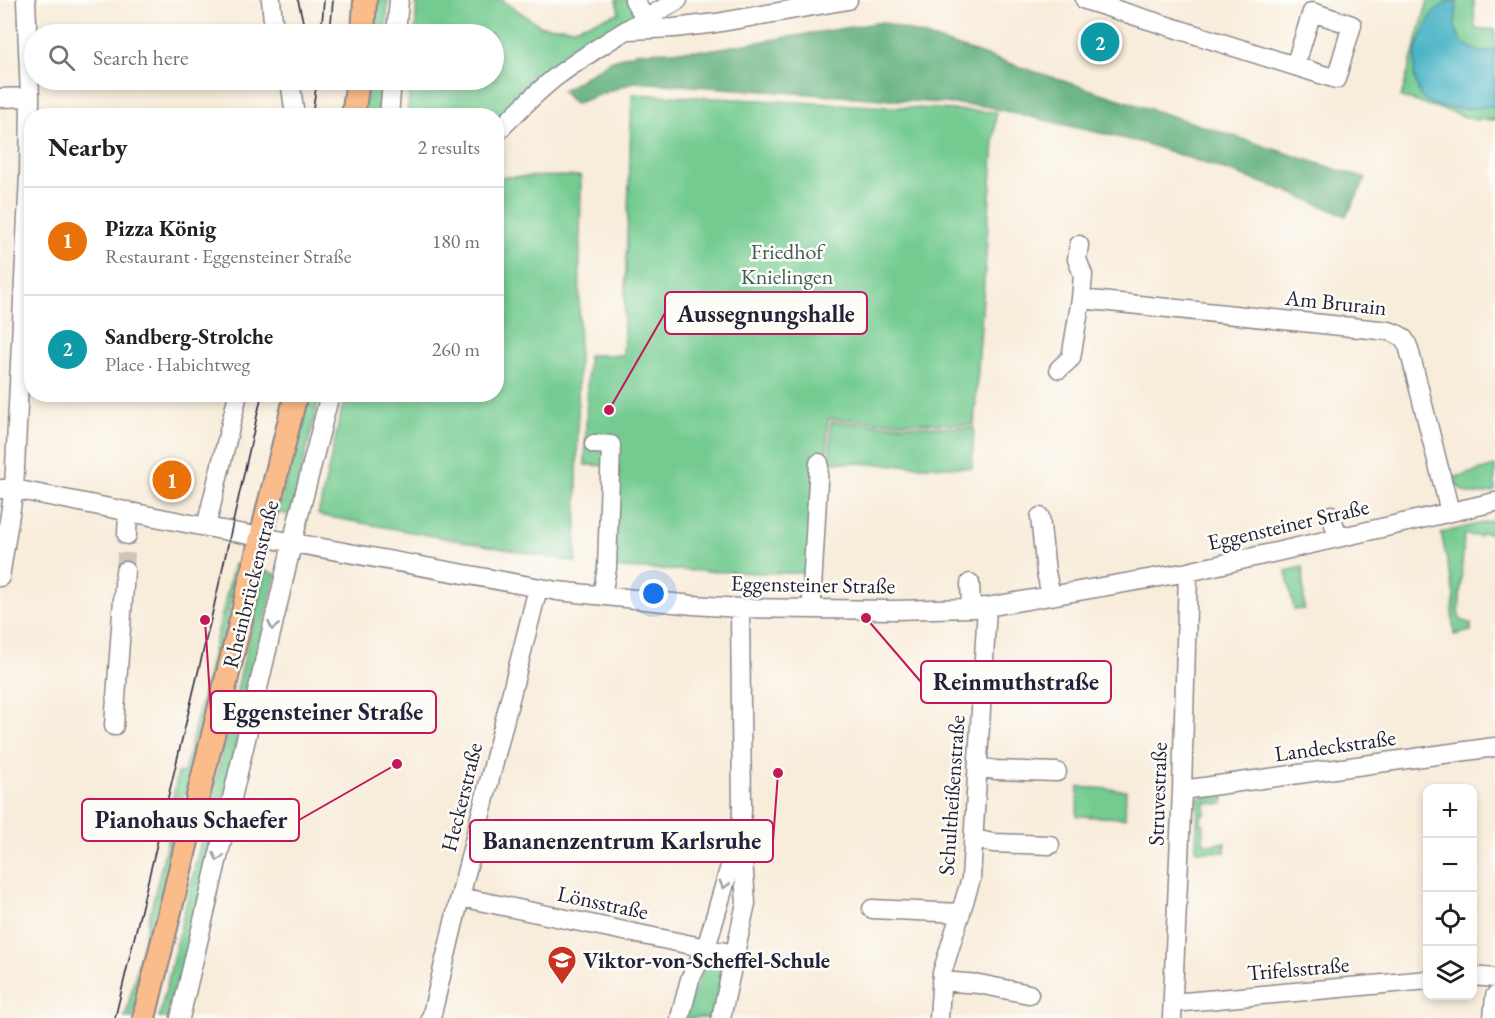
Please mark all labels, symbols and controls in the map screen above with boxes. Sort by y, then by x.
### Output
pin: 2 [1080,20,1120,64]
search box [24,24,504,90]
icon: search [45,41,78,74]
text: Search here [93,43,188,72]
text: Nearby [48,130,128,164]
text: 2 results [417,134,480,160]
text: Pizza König [105,214,216,243]
text: 1 [62,228,73,254]
text: 180 m [432,228,480,254]
park label: Friedhof Knielingen [741,237,834,291]
text: Restaurant · Eggensteiner Straße [105,243,351,269]
street label: Am Brurain [1283,283,1388,322]
callout: Aussegnungshalle [665,292,867,334]
text: Aussegnungshalle [676,298,855,330]
text: Sandberg-Strolche [105,322,273,351]
text: 2 [62,336,73,362]
text: 260 m [432,336,480,362]
text: Place · Habichtweg [105,351,250,377]
pin: 1 [152,458,192,502]
street label: Eggensteiner Straße [1205,492,1372,557]
street label: Rheinbrückenstraße [216,497,285,671]
street label: Eggensteiner Straße [730,569,896,600]
your location [639,579,668,608]
one-way arrow [267,621,280,631]
callout: Reinmuthstraße [921,661,1111,703]
text: Reinmuthstraße [933,666,1099,697]
callout: Eggensteiner Straße [211,691,436,733]
text: Eggensteiner Straße [223,696,423,728]
street label: Schultheißenstraße [931,713,972,876]
street label: Landeckstraße [1273,723,1398,768]
street label: Heckerstraße [434,739,489,855]
street label: Struvestraße [1141,741,1174,846]
map controls [1423,784,1477,1000]
button: + [1423,784,1477,838]
callout: Pianohaus Schaefer [82,799,299,841]
text: Pianohaus Schaefer [95,804,287,835]
callout: Bananenzentrum Karlsruhe [470,820,773,862]
text: Bananenzentrum Karlsruhe [483,825,761,856]
button: − [1423,838,1477,892]
one-way arrow [213,852,226,862]
street label: Lönsstraße [555,879,651,926]
one-way arrow [719,879,731,890]
button: locate [1423,892,1477,946]
school or university icon: Viktor-von-Scheffel-Schule [546,944,578,986]
place label: Viktor-von-Scheffel-Schule [583,946,830,975]
button: layers [1423,946,1477,1000]
street label: Trifelsstraße [1246,950,1351,987]

